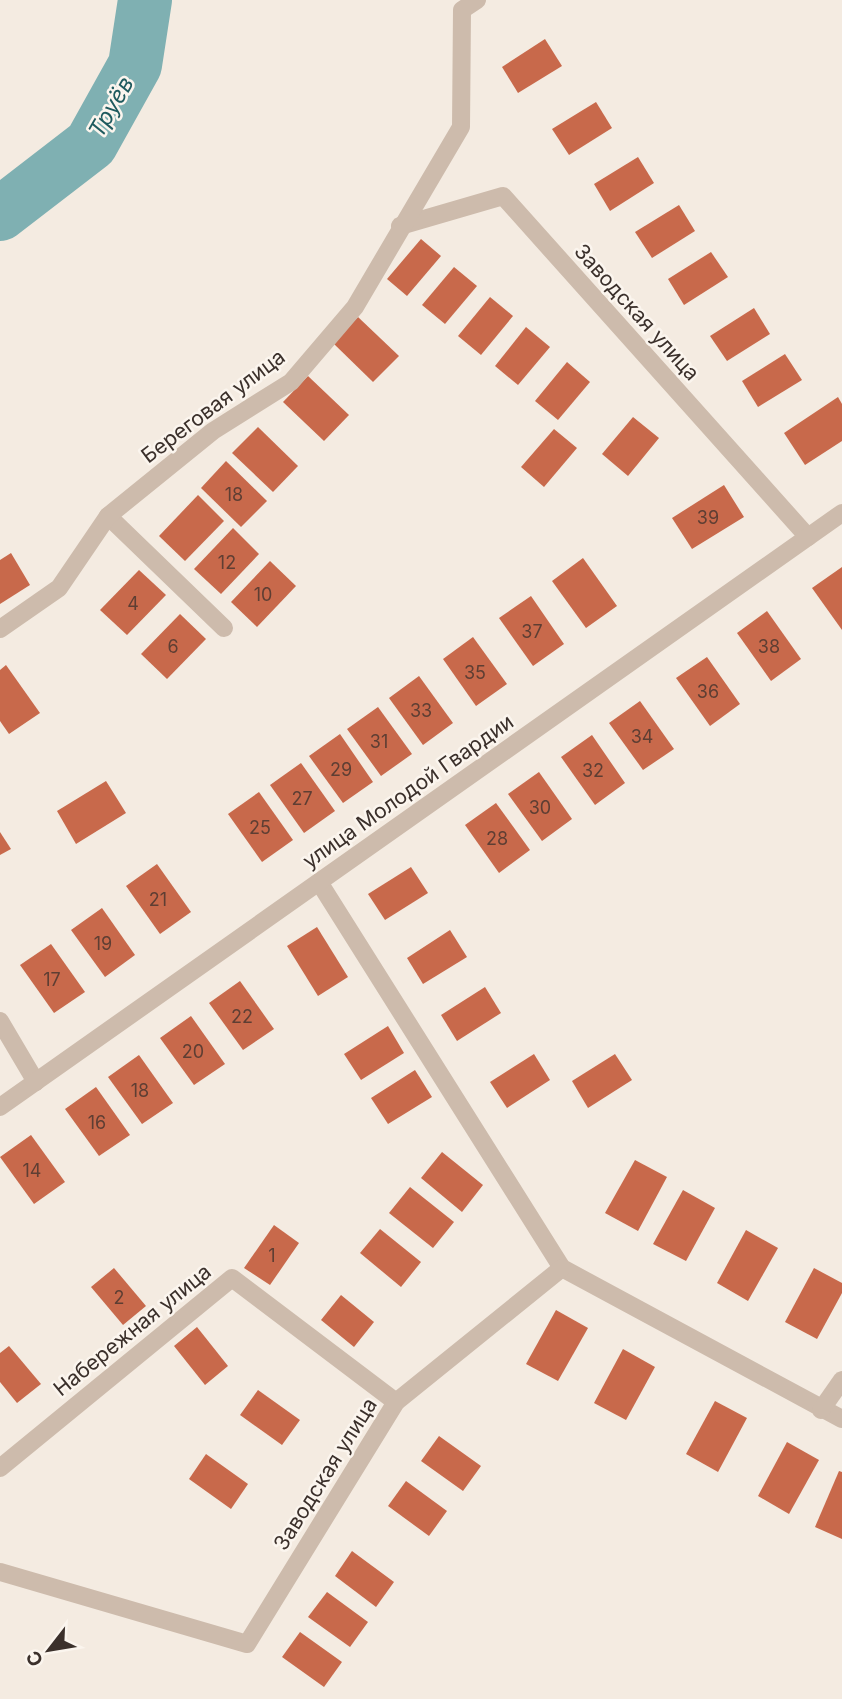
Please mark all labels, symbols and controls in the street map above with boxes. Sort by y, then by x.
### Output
water label: Труёв [82,71,140,143]
street label: Заводская улица [569,239,705,385]
street label: Береговая улица [136,344,290,468]
house number: 18 [225,484,243,505]
house number: 39 [697,507,719,528]
house number: 12 [218,552,236,573]
house number: 10 [254,584,272,605]
house number: 4 [127,593,139,614]
house number: 37 [521,621,543,642]
house number: 6 [167,636,179,657]
house number: 38 [758,636,780,657]
house number: 35 [464,662,486,683]
house number: 36 [697,681,719,702]
house number: 33 [410,700,432,721]
street label: улица Молодой Гвардии [298,709,518,873]
house number: 34 [631,726,653,747]
house number: 31 [370,731,388,752]
house number: 29 [330,759,352,780]
house number: 32 [582,760,604,781]
house number: 27 [291,788,313,809]
house number: 30 [529,797,551,818]
house number: 25 [249,817,271,838]
house number: 28 [486,828,508,849]
house number: 21 [149,889,167,910]
house number: 19 [94,933,112,954]
house number: 17 [43,969,61,990]
house number: 22 [231,1006,253,1027]
house number: 20 [182,1041,204,1062]
house number: 18 [131,1080,149,1101]
house number: 16 [88,1112,106,1133]
house number: 14 [23,1160,41,1181]
house number: 1 [268,1245,276,1266]
street label: Набережная улица [48,1259,216,1401]
house number: 2 [114,1287,124,1308]
street label: Заводская улица [268,1393,382,1555]
north arrow [14,1615,84,1685]
text: С [21,1647,48,1670]

